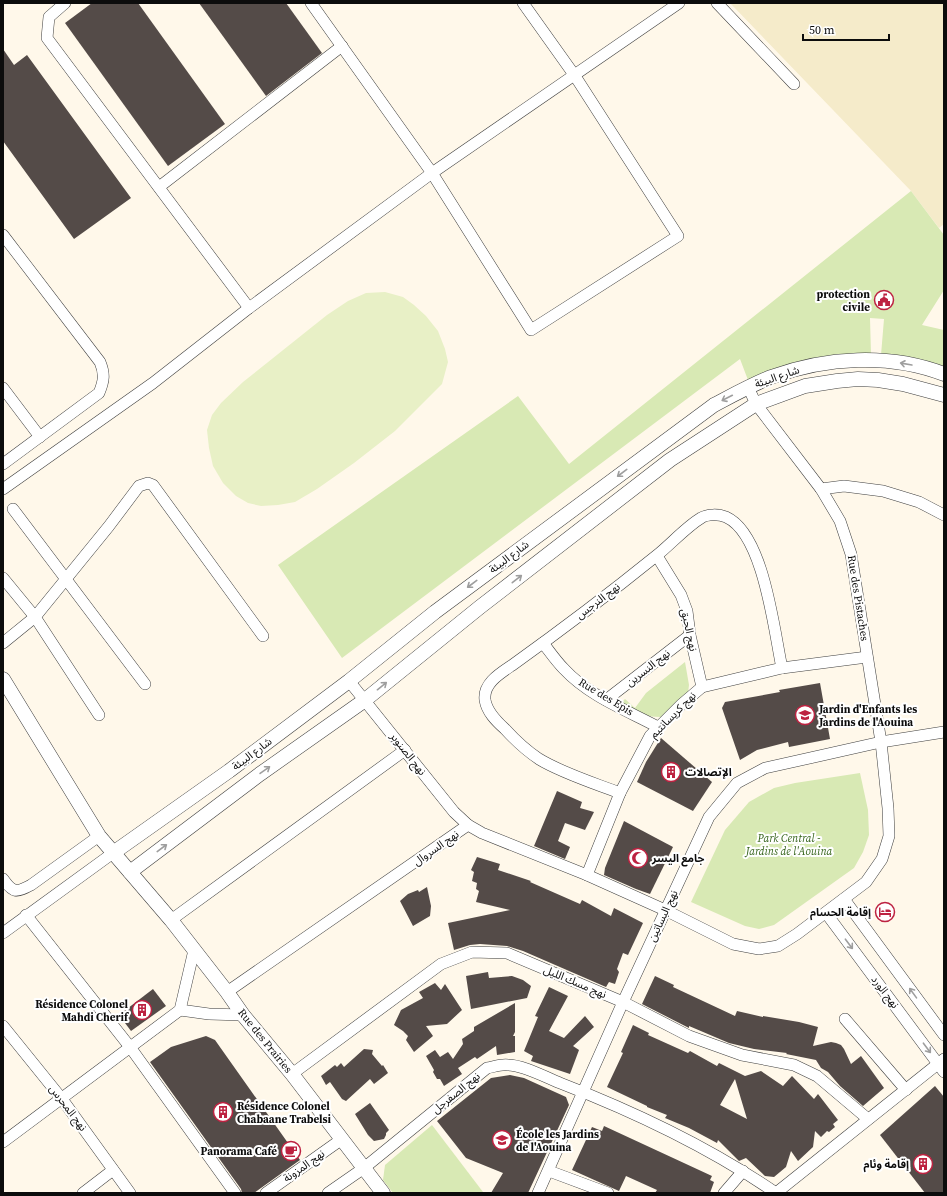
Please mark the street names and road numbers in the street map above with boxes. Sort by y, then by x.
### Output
street label: شارع البيئة [753,362,802,392]
street label: شارع البيئة [486,537,532,577]
street label: Rue des Pistaches [844,554,872,642]
street label: نهج النرجس [573,579,623,623]
street label: نهج الحبق [677,607,701,653]
street label: نهج النسرين [623,646,673,690]
street label: Rue des Epis [576,675,636,719]
street label: نهج كريسانتيم [646,688,700,742]
street label: نهج الصنوبر [386,729,429,779]
street label: شارع البيئة [229,734,275,774]
street label: نهج السروال [410,827,462,869]
street label: نهج البساتين [644,888,682,944]
street label: نهج مسك الليل [541,962,609,1002]
street label: نهج الورد [868,972,902,1012]
street label: Rue des Prairies [234,1006,296,1077]
street label: نهج الصفرجل [429,1069,483,1117]
street label: نهج المحرس [46,1082,90,1134]
street label: نهج المزونة [280,1146,328,1186]

